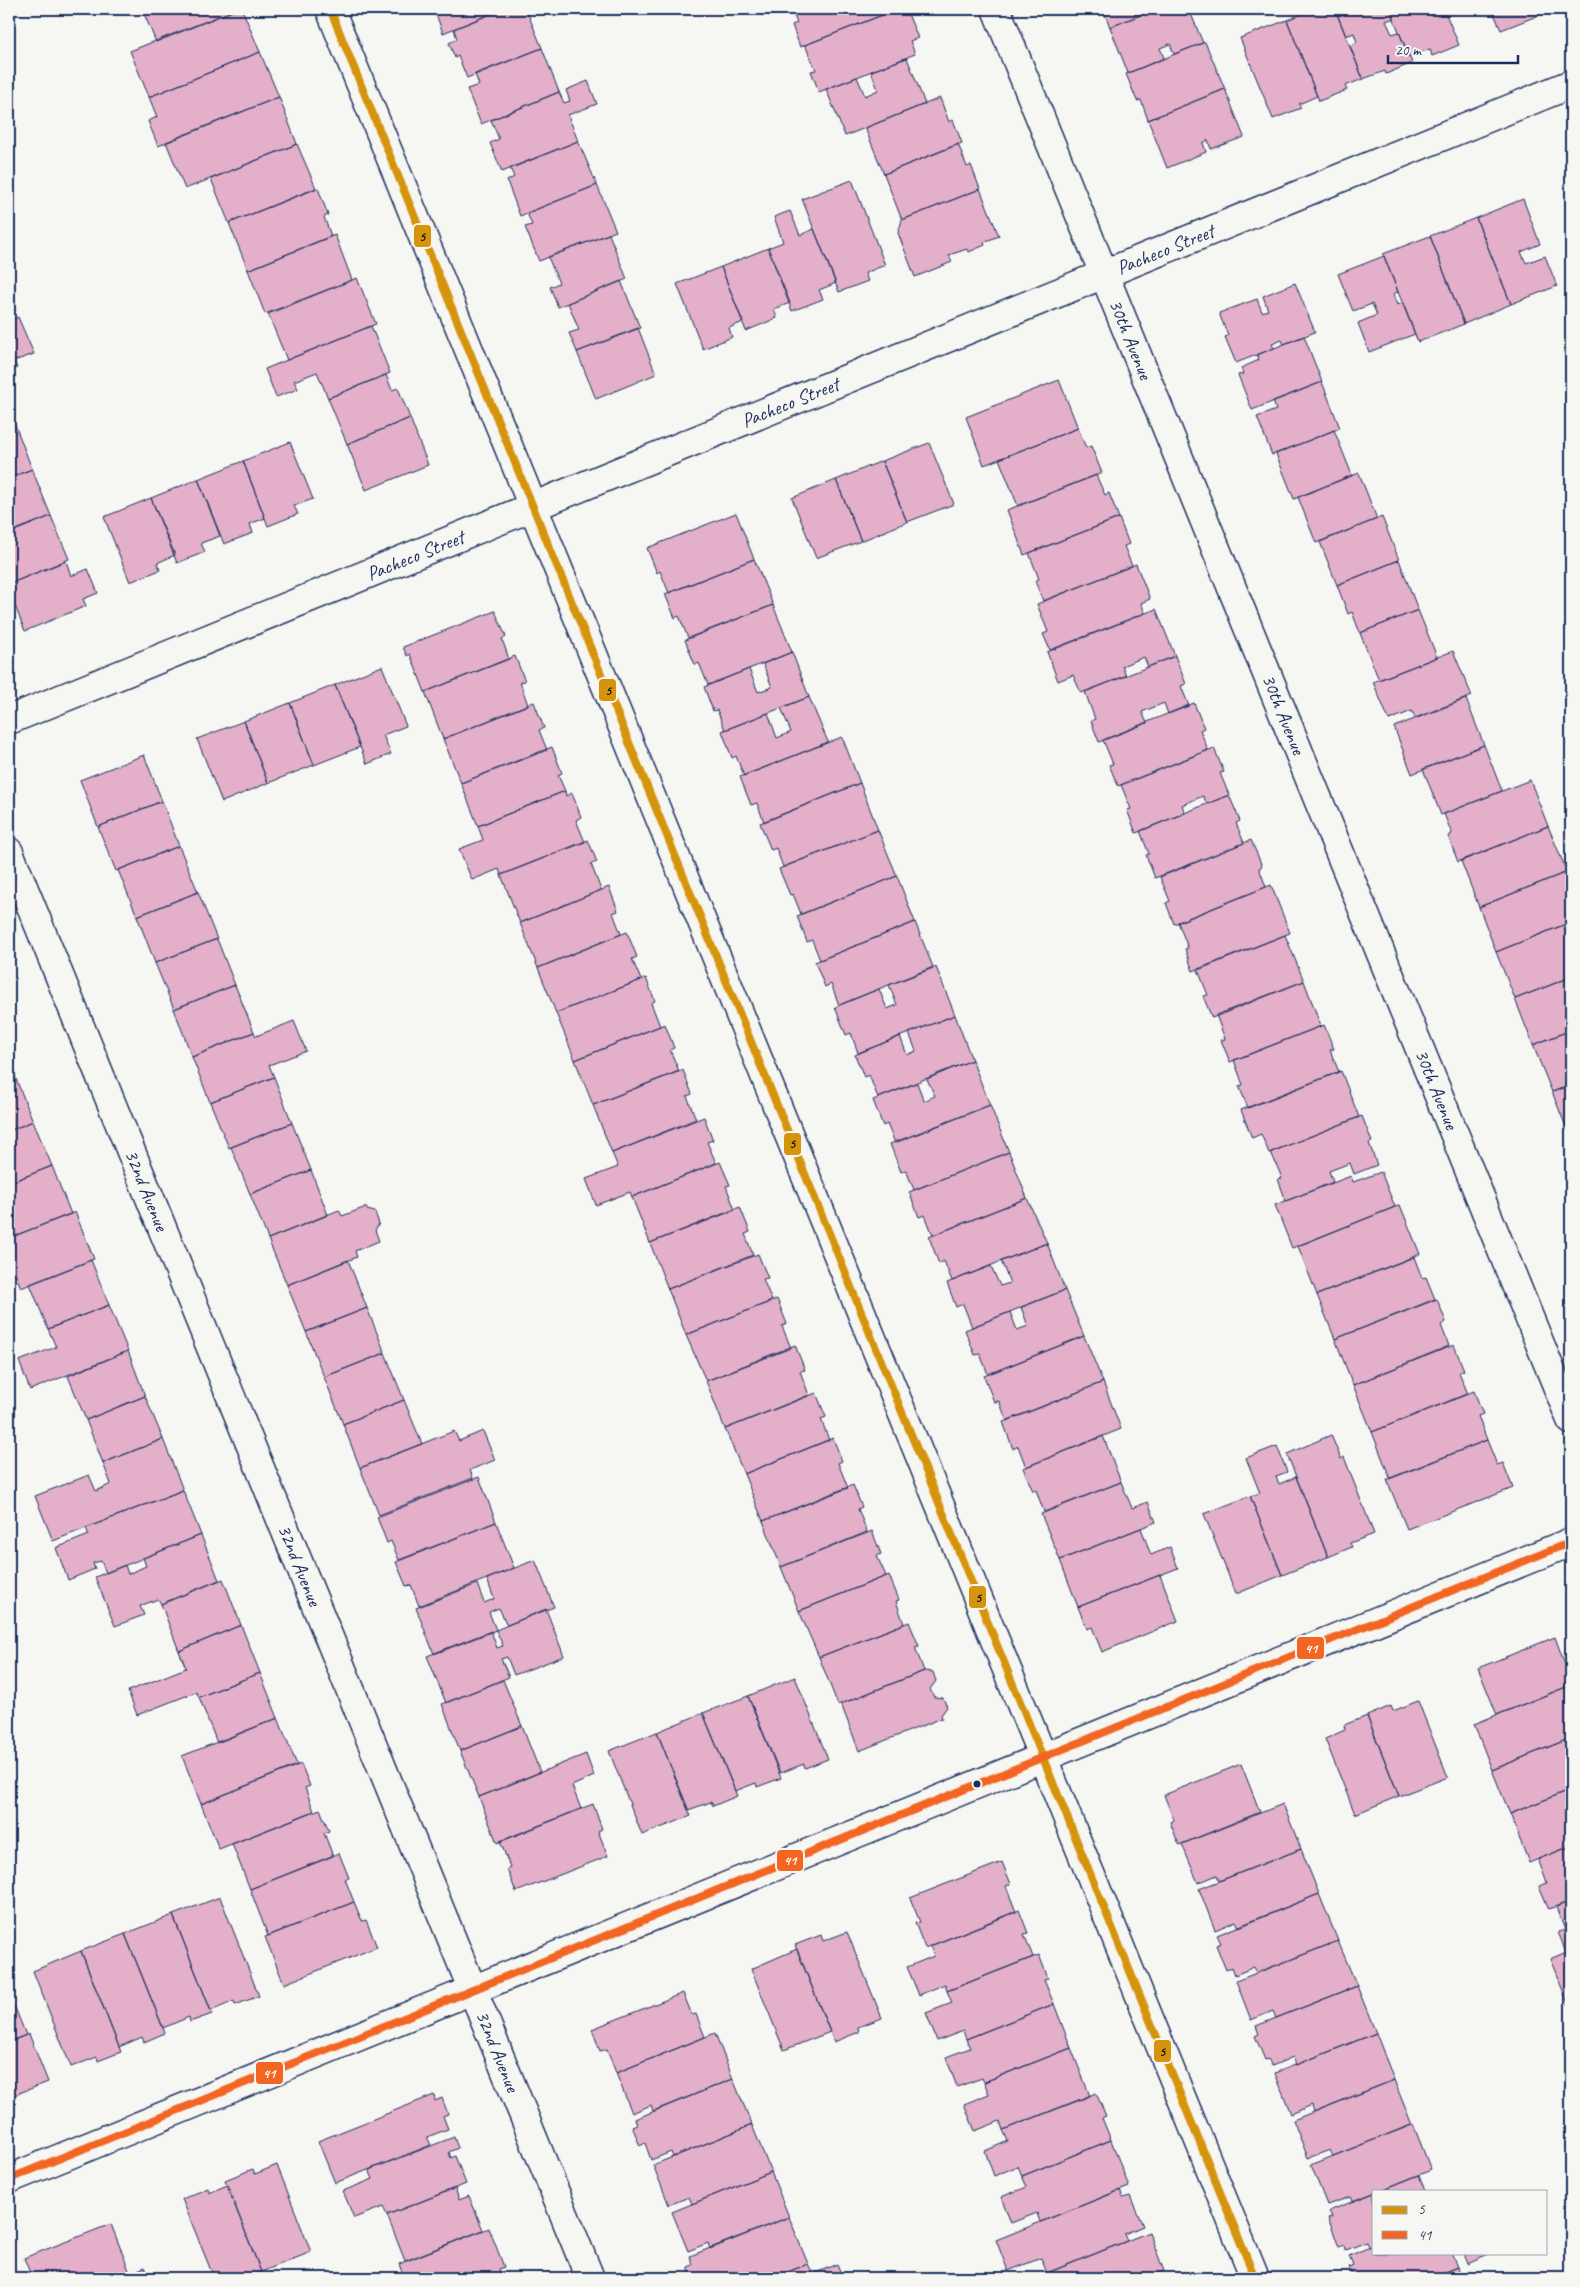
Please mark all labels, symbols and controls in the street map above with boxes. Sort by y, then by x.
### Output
scale bar [1388,32,1518,64]
text: 20 m [1395,41,1422,60]
street label: Pacheco Street [1113,217,1221,280]
line badge: 5 [413,224,432,248]
text: 5 [419,228,427,245]
street label: 30th Avenue [1103,295,1159,384]
street label: Pacheco Street [738,370,846,433]
street label: Pacheco Street [363,523,471,586]
street label: 30th Avenue [1256,670,1312,759]
line badge: 5 [598,678,617,702]
text: 5 [605,682,613,699]
street label: 30th Avenue [1409,1045,1465,1134]
line badge: 5 [783,1132,802,1156]
text: 5 [789,1135,797,1152]
street label: 32nd Avenue [119,1146,175,1236]
street label: 32nd Avenue [272,1521,328,1611]
line badge: 5 [968,1585,987,1609]
text: 5 [975,1589,983,1606]
line badge: 41 [1296,1636,1325,1660]
text: 41 [1305,1640,1319,1657]
unlabelled marker [972,1779,982,1789]
line badge: 41 [776,1849,804,1872]
text: 41 [784,1852,798,1869]
street label: 32nd Avenue [470,2007,526,2097]
line badge: 5 [1153,2039,1172,2063]
text: 5 [1159,2043,1167,2060]
line badge: 41 [255,2061,284,2085]
text: 41 [263,2065,277,2082]
legend [1372,2190,1548,2254]
text: 5 [1418,2200,1426,2219]
text: 41 [1418,2226,1433,2245]

